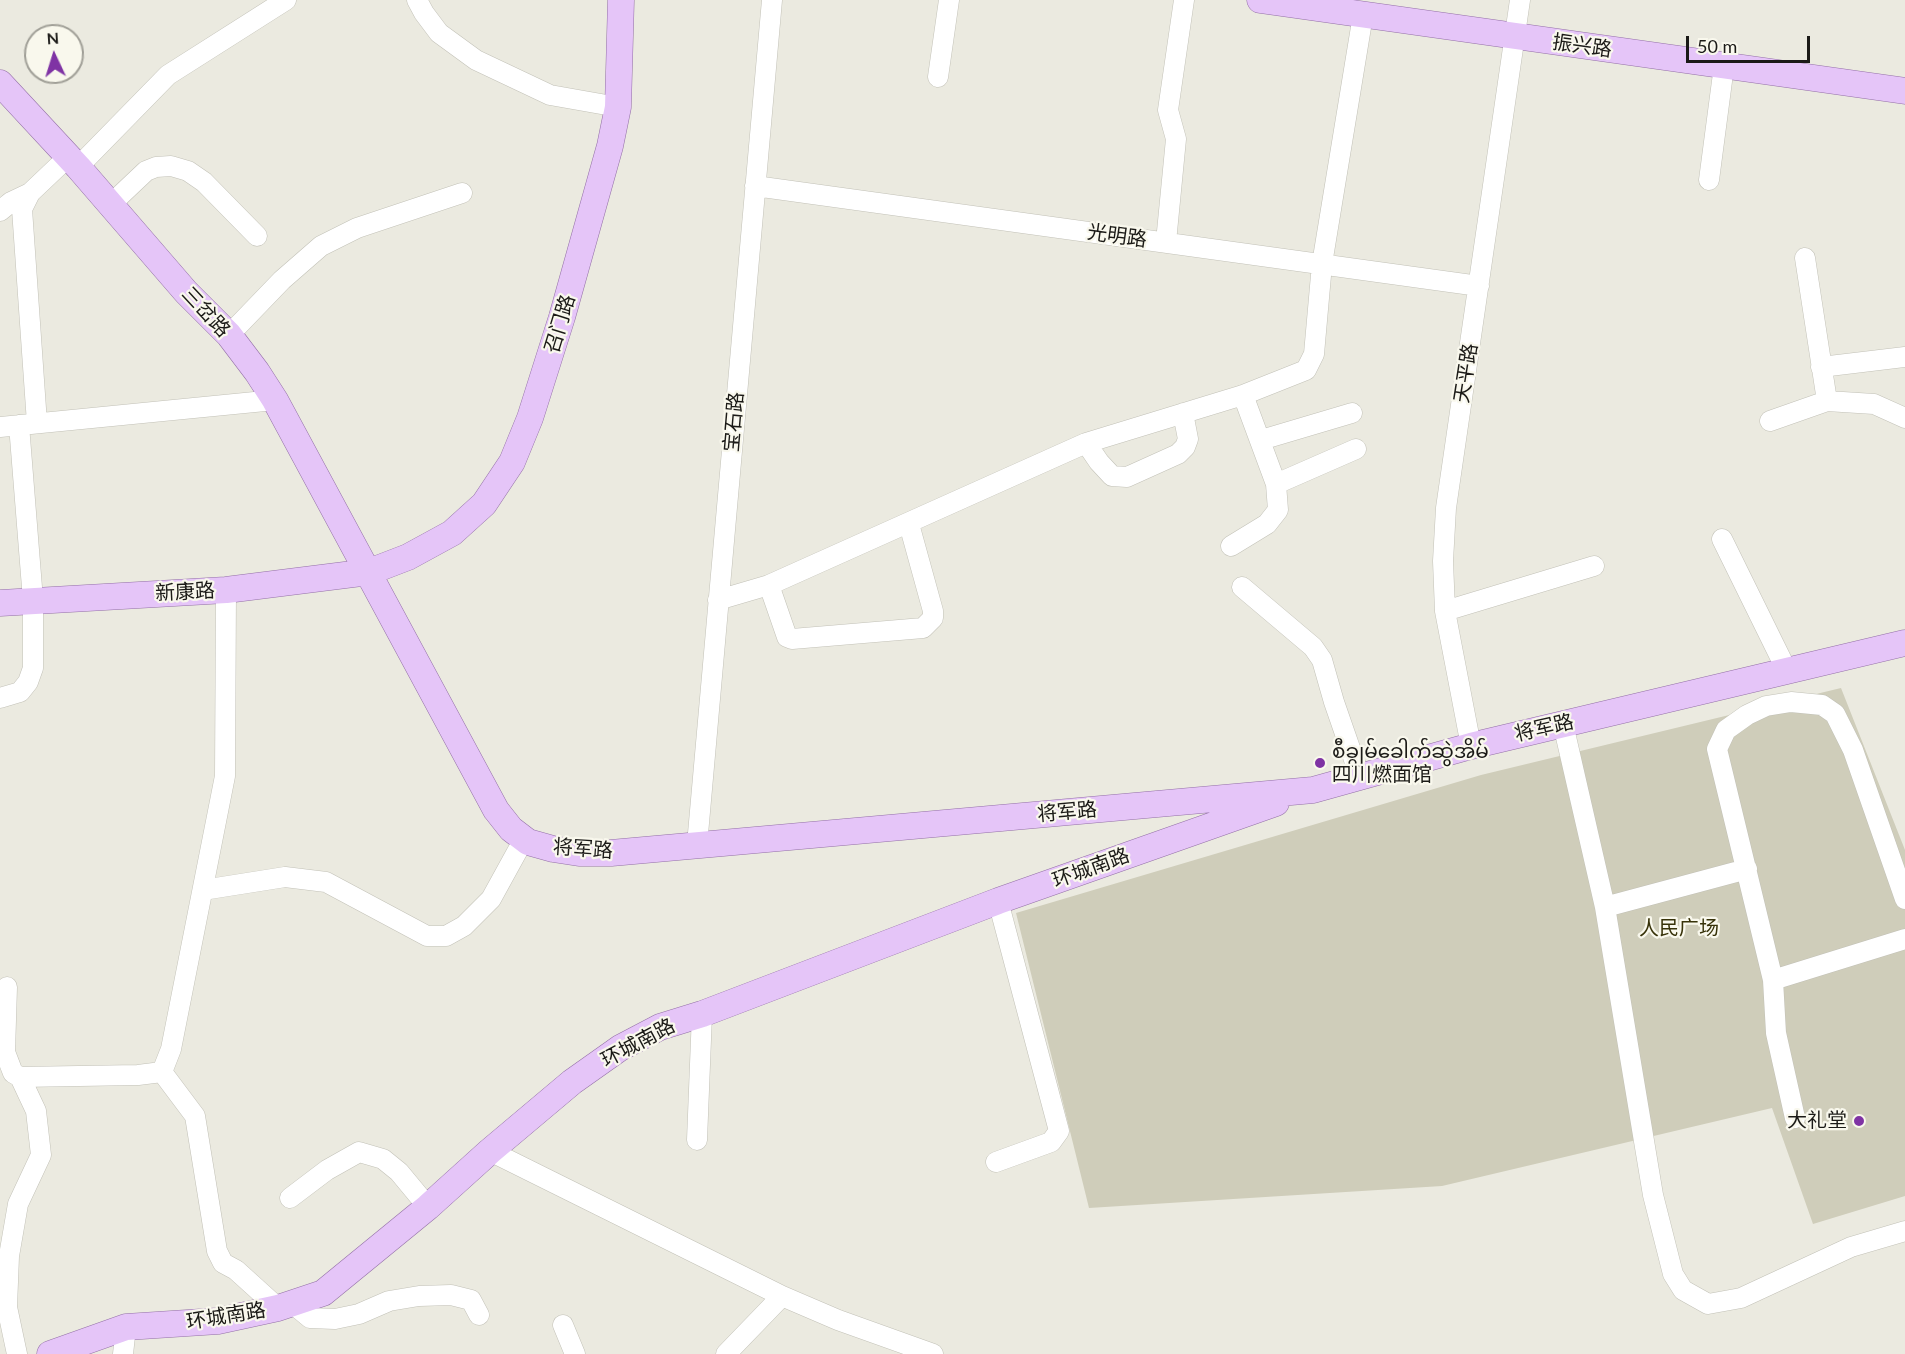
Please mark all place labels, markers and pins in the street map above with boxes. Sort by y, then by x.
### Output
place label: စီချွမ်ခေါက်ဆွဲအိမ် 四川燃面馆 [1332,740,1489,787]
marker: စီချွမ်ခေါက်ဆွဲအိမ် 四川燃面馆 [1313,756,1327,770]
place label: 大礼堂 [1787,1109,1847,1133]
marker: 大礼堂 [1852,1114,1866,1128]

